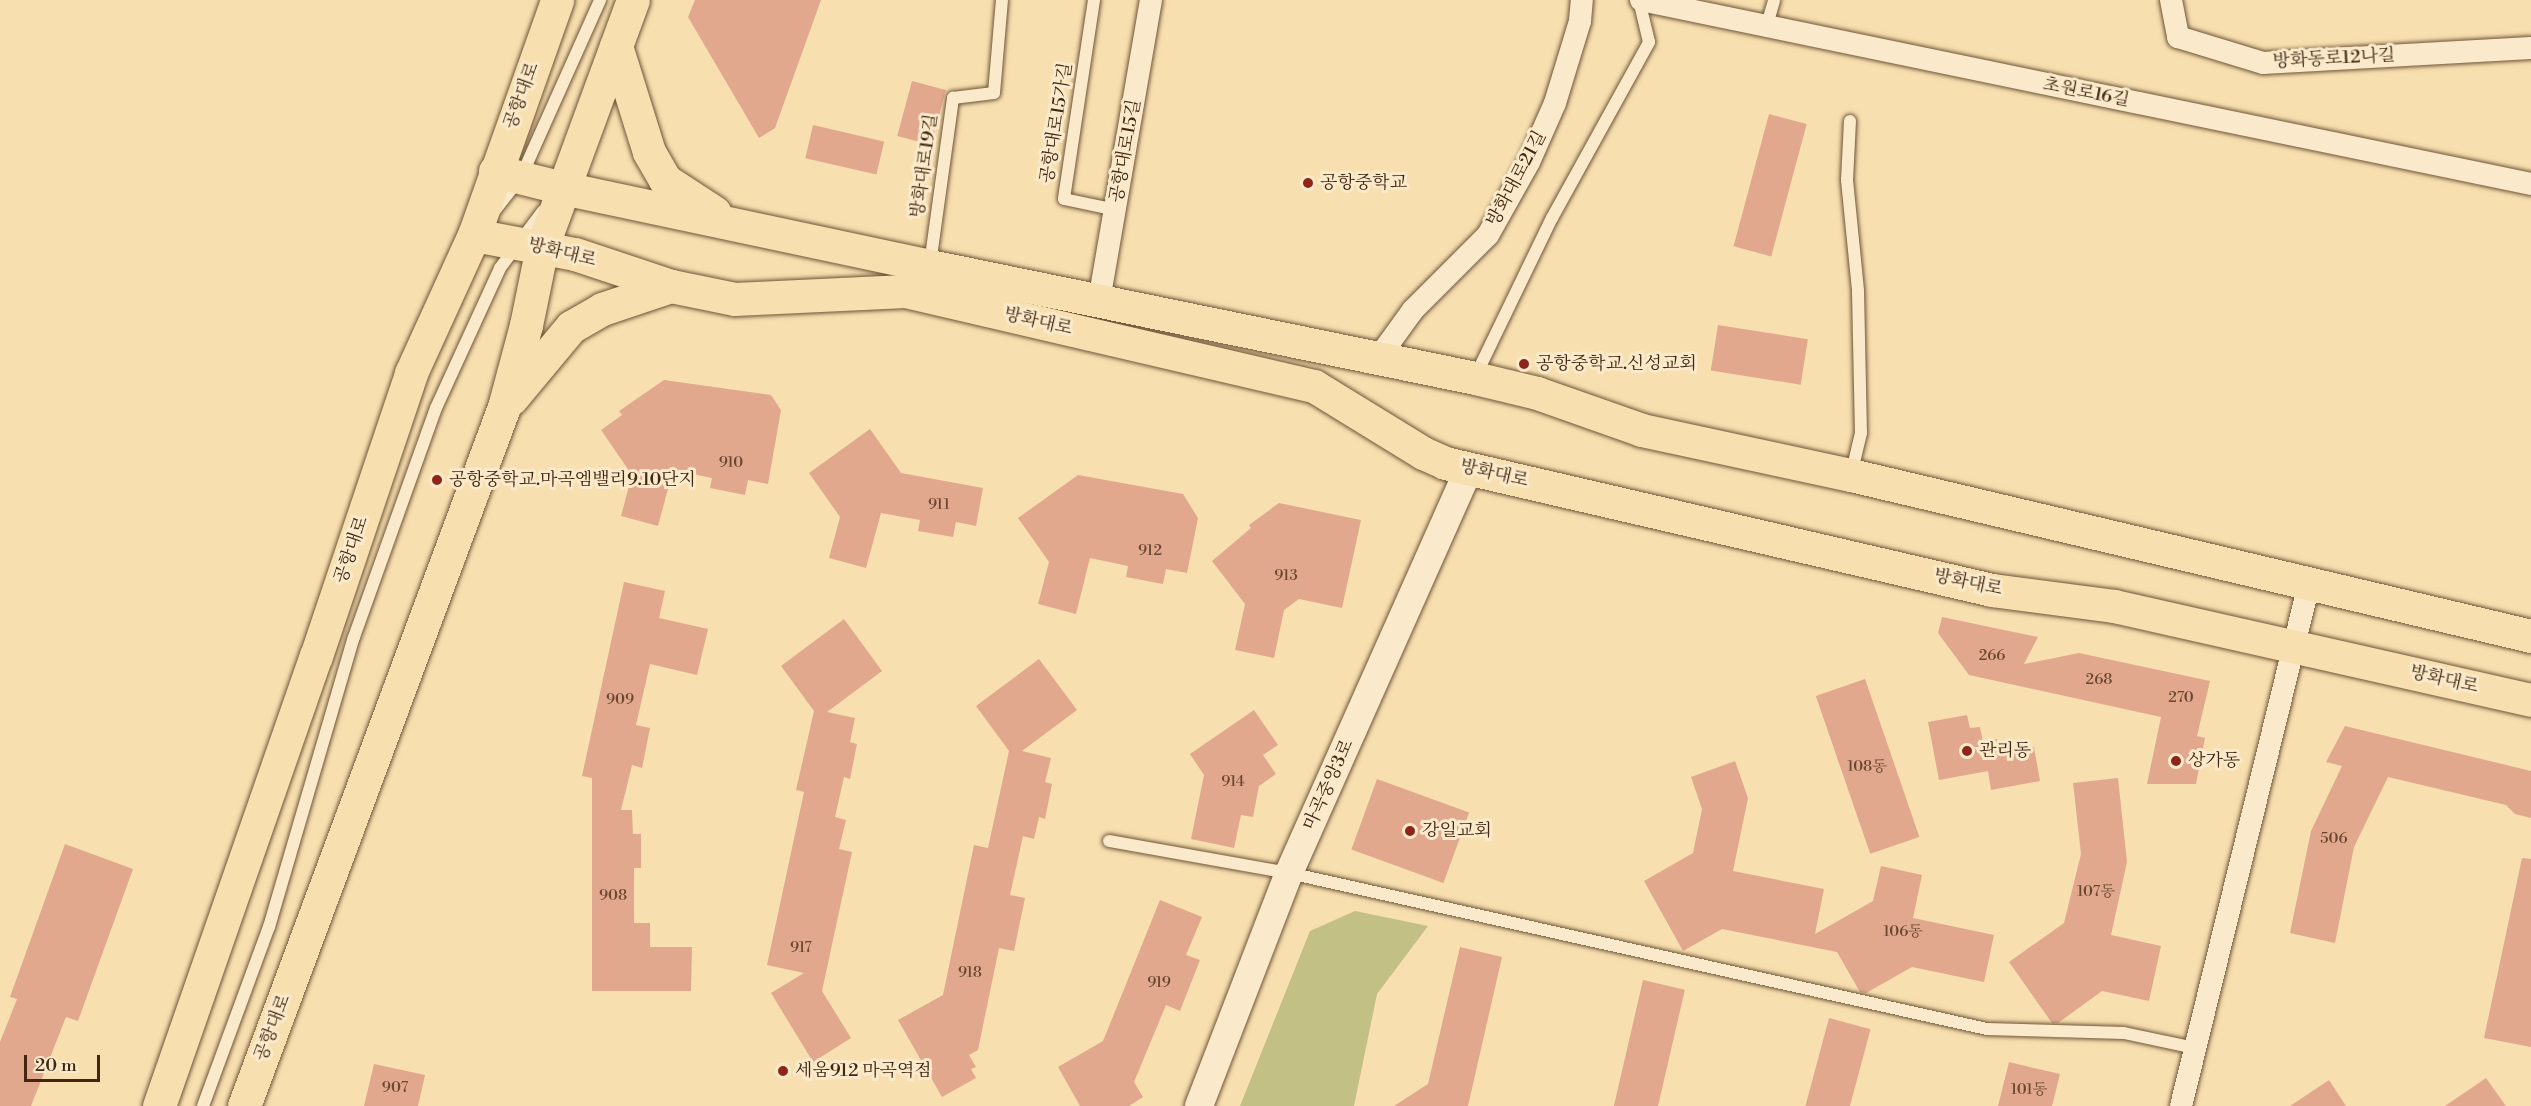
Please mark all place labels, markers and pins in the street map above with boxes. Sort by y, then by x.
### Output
place label: 공항중학교 [1320,172,1407,194]
marker: 공항중학교 [1301,176,1315,190]
place label: 공항중학교.신성교회 [1536,353,1697,375]
marker: 공항중학교.신성교회 [1517,357,1531,371]
place label: 공항중학교.마곡엠밸리9.10단지 [449,469,696,491]
marker: 공항중학교.마곡엠밸리9.10단지 [430,473,444,487]
place label: 관리동 [1979,740,2031,762]
marker: 관리동 [1960,744,1974,758]
place label: 상가동 [2188,750,2240,772]
marker: 상가동 [2169,754,2183,768]
place label: 강일교회 [1422,820,1492,842]
marker: 강일교회 [1403,824,1417,838]
place label: 세움912 마곡역점 [795,1060,932,1082]
marker: 세움912 마곡역점 [776,1064,790,1078]

